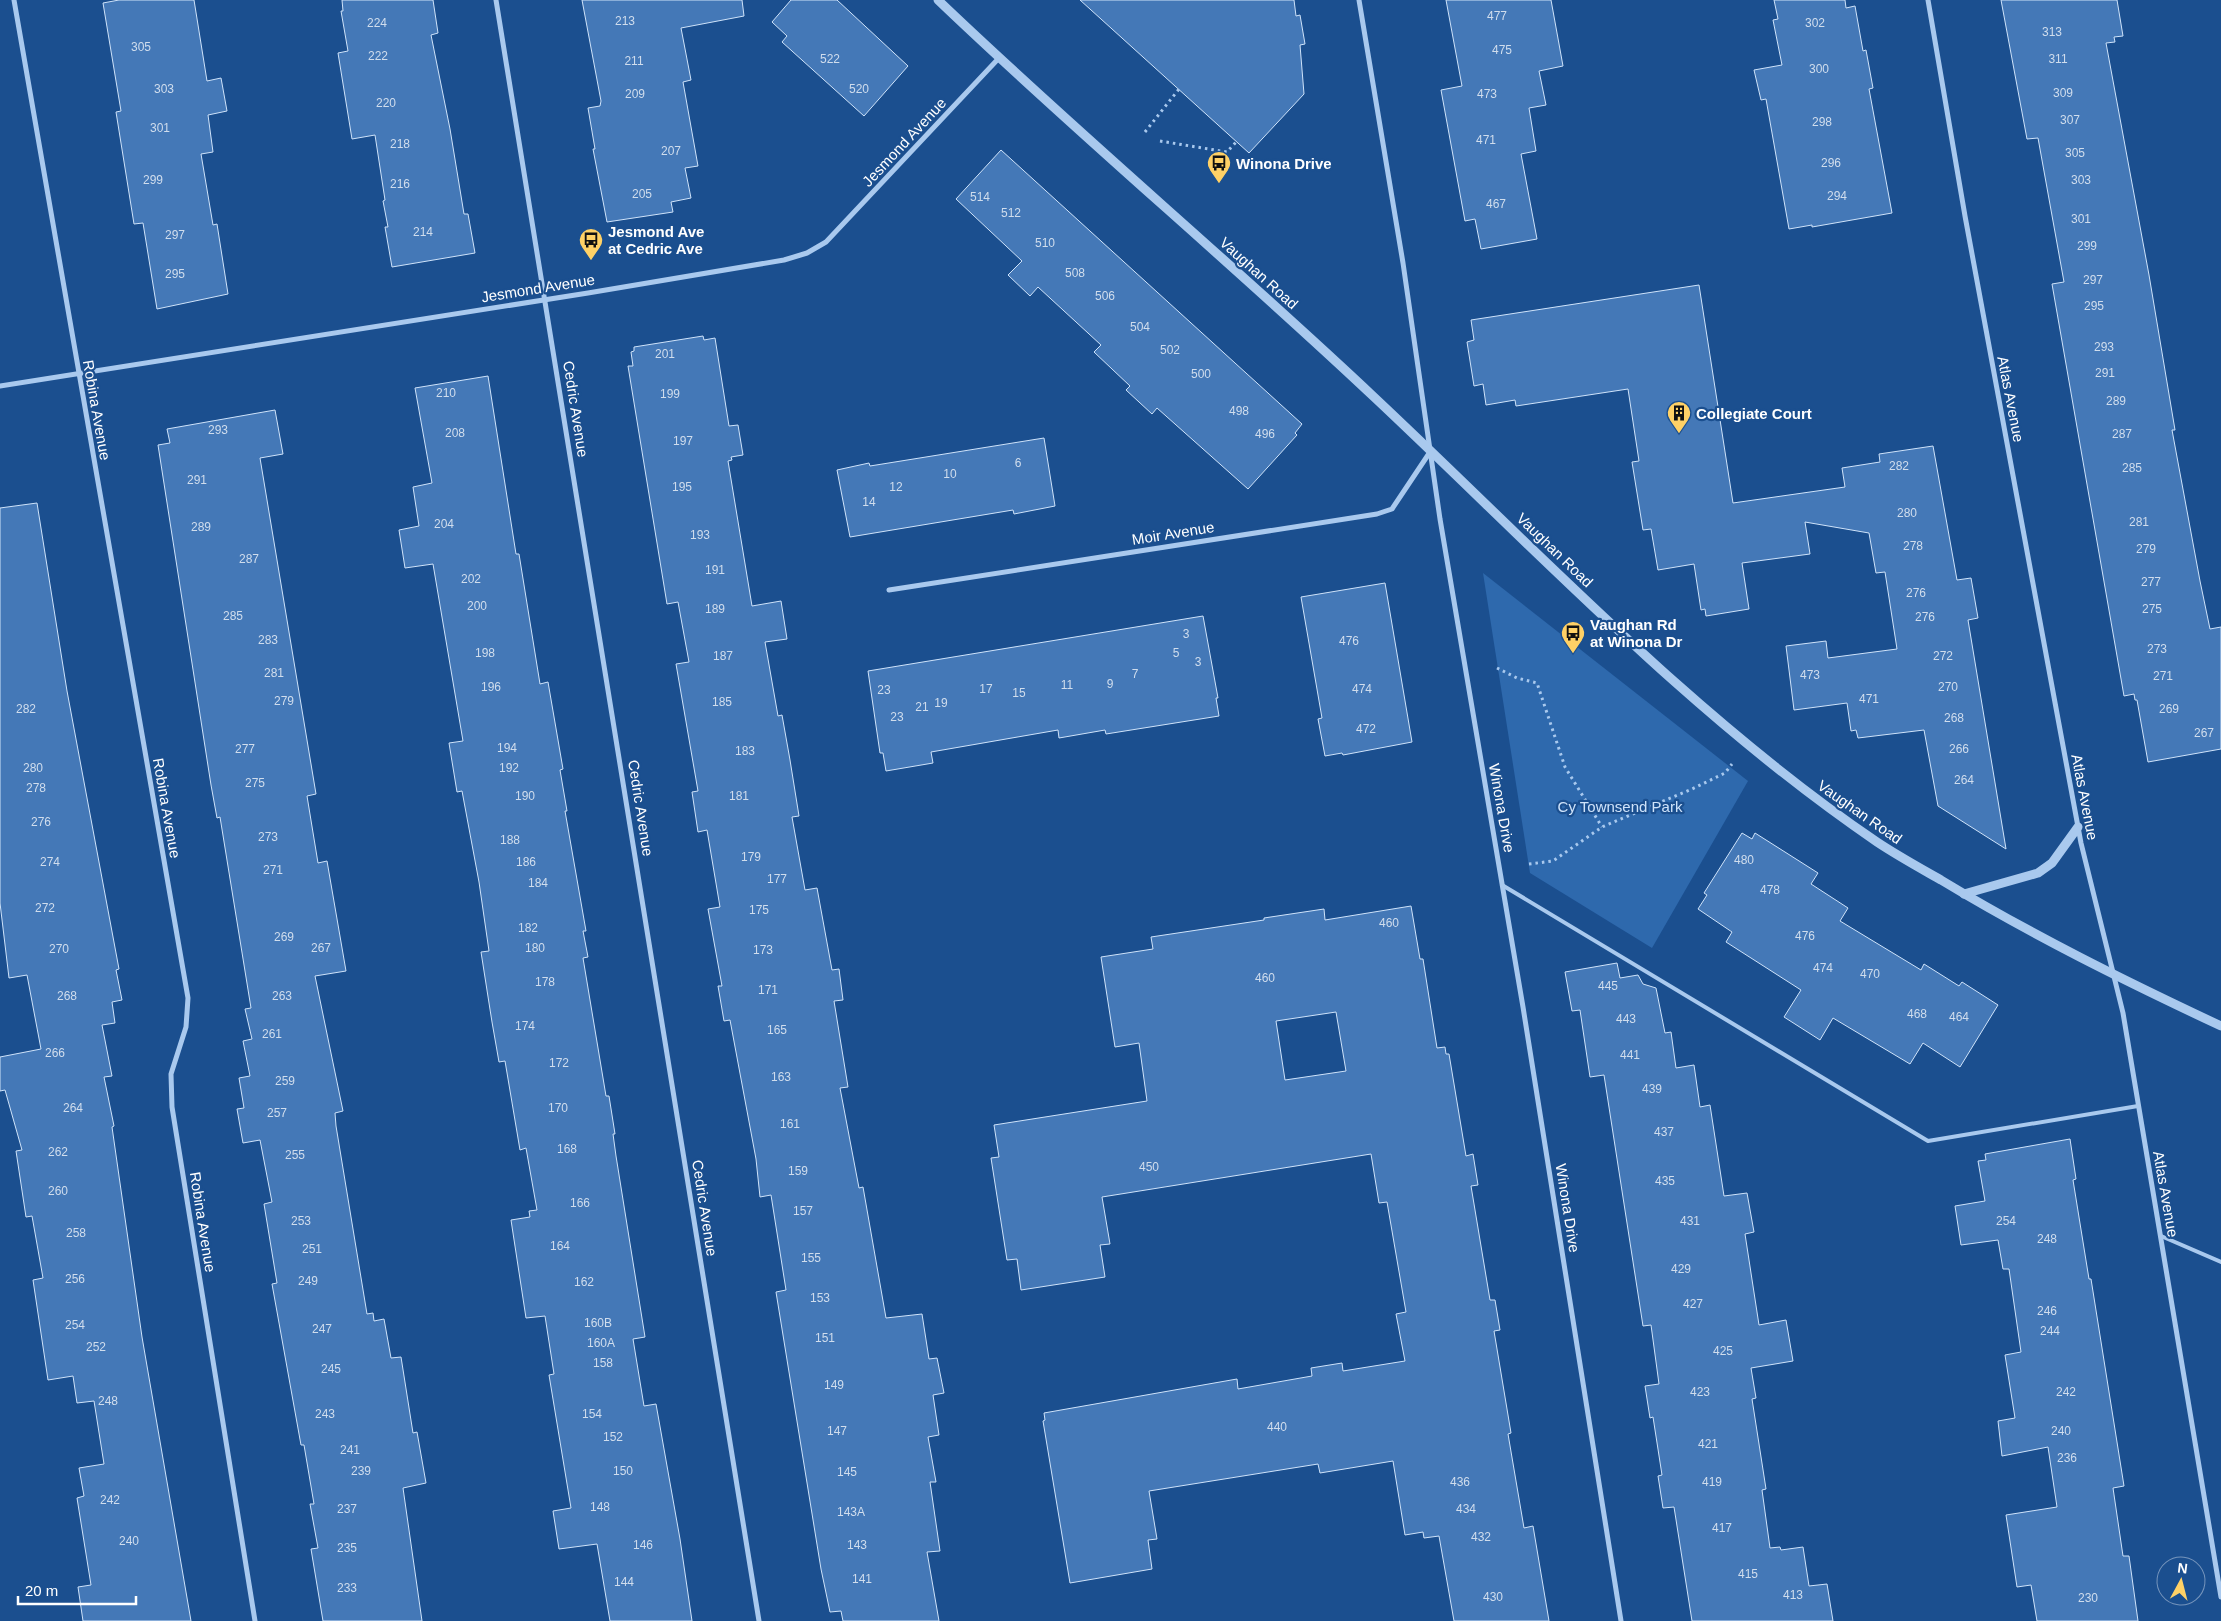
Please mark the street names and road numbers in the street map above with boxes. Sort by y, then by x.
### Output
street label: Jesmond Avenue [859,94,949,190]
street label: Vaughan Road [1217,234,1301,312]
street label: Jesmond Avenue [480,271,596,305]
street label: Atlas Avenue [1994,355,2028,443]
street label: Robina Avenue [80,359,114,461]
street label: Cedric Avenue [560,360,592,458]
street label: Vaughan Road [1513,510,1597,590]
street label: Moir Avenue [1131,518,1215,548]
street label: Atlas Avenue [2068,753,2102,841]
street label: Robina Avenue [150,757,184,859]
street label: Cedric Avenue [625,759,657,857]
street label: Winona Drive [1486,762,1518,854]
street label: Vaughan Road [1815,777,1905,847]
street label: Atlas Avenue [2150,1150,2182,1238]
street label: Cedric Avenue [689,1159,721,1257]
street label: Winona Drive [1553,1162,1583,1254]
street label: Robina Avenue [187,1171,219,1273]

